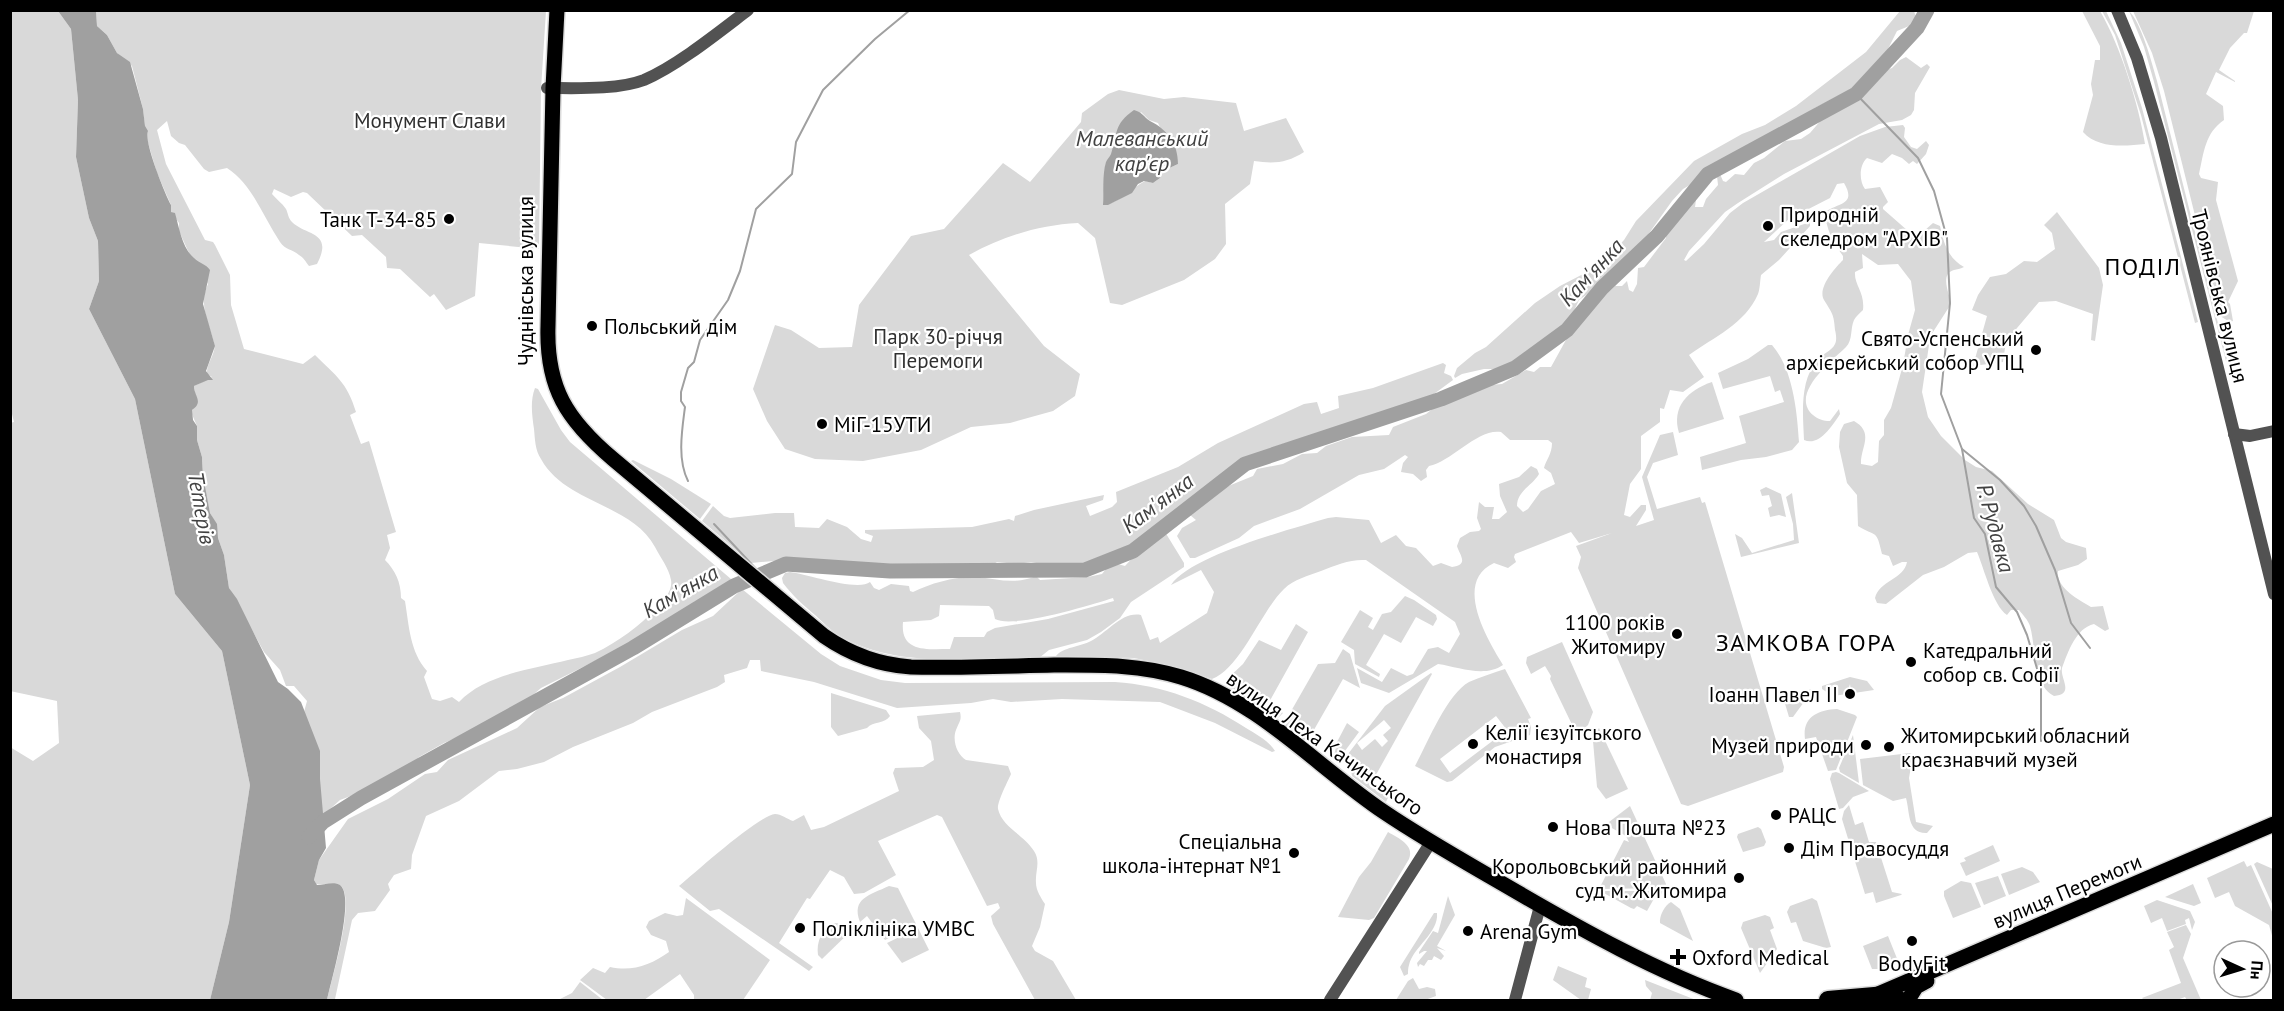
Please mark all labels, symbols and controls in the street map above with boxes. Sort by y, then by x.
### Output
park label: Монумент Слави [354,107,506,134]
water label: Малеванський кар'єр [1076,124,1208,177]
street label: Чуднівська вулиця [512,196,539,366]
place label: Природній скеледром "АРХІВ" [1780,201,1948,252]
place label: Танк Т-34-85 [320,206,437,233]
street label: Троянівська вулиця [2185,206,2255,386]
marker: Танк Т-34-85 [442,212,456,226]
marker: Природній скеледром "АРХІВ" [1761,219,1775,233]
water label: Кам'янка [1552,232,1630,312]
district label: ПОДІЛ [2105,251,2181,282]
place label: Польський дім [604,313,737,340]
marker: Польський дім [585,319,599,333]
park label: Парк 30-річчя Перемоги [873,323,1003,374]
place label: Свято-Успенський архієрейський собор УПЦ [1786,325,2024,376]
marker: Свято-Успенський архієрейський собор УПЦ [2029,343,2043,357]
place label: МіГ-15УТИ [834,411,931,438]
marker: МіГ-15УТИ [815,417,829,431]
water label: Кам'янка [1115,467,1199,539]
water label: Тетерів [182,469,222,547]
water label: Р. Рудавка [1971,481,2021,576]
water label: Кам'янка [637,558,723,624]
place label: 1100 років Житомиру [1565,609,1665,660]
marker: 1100 років Житомиру [1670,627,1684,641]
district label: ЗАМКОВА ГОРА [1716,627,1896,658]
place label: Катедральний собор св. Софії [1923,637,2060,688]
marker: Катедральний собор св. Софії [1904,655,1918,669]
street label: вулиця Леха Качинського [1221,665,1429,821]
place label: Іоанн Павел ІІ [1709,681,1838,708]
marker: Іоанн Павел ІІ [1843,687,1857,701]
place label: Келії ієзуїтського монастиря [1485,719,1642,770]
place label: Житомирський обласний краєзнавчий музей [1900,722,2130,773]
place label: Музей природи [1711,732,1854,759]
marker: Келії ієзуїтського монастиря [1466,737,1480,751]
marker: Музей природи [1859,738,1873,752]
marker: Житомирський обласний краєзнавчий музей [1882,740,1896,754]
place label: РАЦС [1788,802,1837,829]
marker: РАЦС [1769,808,1783,822]
place label: Нова Пошта №23 [1565,814,1726,841]
marker: Нова Пошта №23 [1546,820,1560,834]
place label: Спеціальна школа-інтернат №1 [1102,828,1282,879]
place label: Дім Правосуддя [1801,835,1949,862]
marker: Дім Правосуддя [1782,841,1796,855]
marker: Спеціальна школа-інтернат №1 [1287,846,1301,860]
street label: вулиця Перемоги [1988,847,2146,935]
place label: Корольовський районний суд м. Житомира [1492,853,1727,904]
marker: Корольовський районний суд м. Житомира [1732,871,1746,885]
place label: Поліклініка УМВС [812,915,975,942]
place label: Arena Gym [1480,918,1577,945]
marker: Поліклініка УМВС [793,921,807,935]
marker: Arena Gym [1461,924,1475,938]
marker: BodyFit [1905,934,1919,948]
north arrow [2212,939,2272,999]
place label: Oxford Medical [1692,944,1829,971]
marker: Oxford Medical [1669,948,1687,966]
place label: BodyFit [1878,950,1946,977]
text: Пн [2246,960,2268,980]

